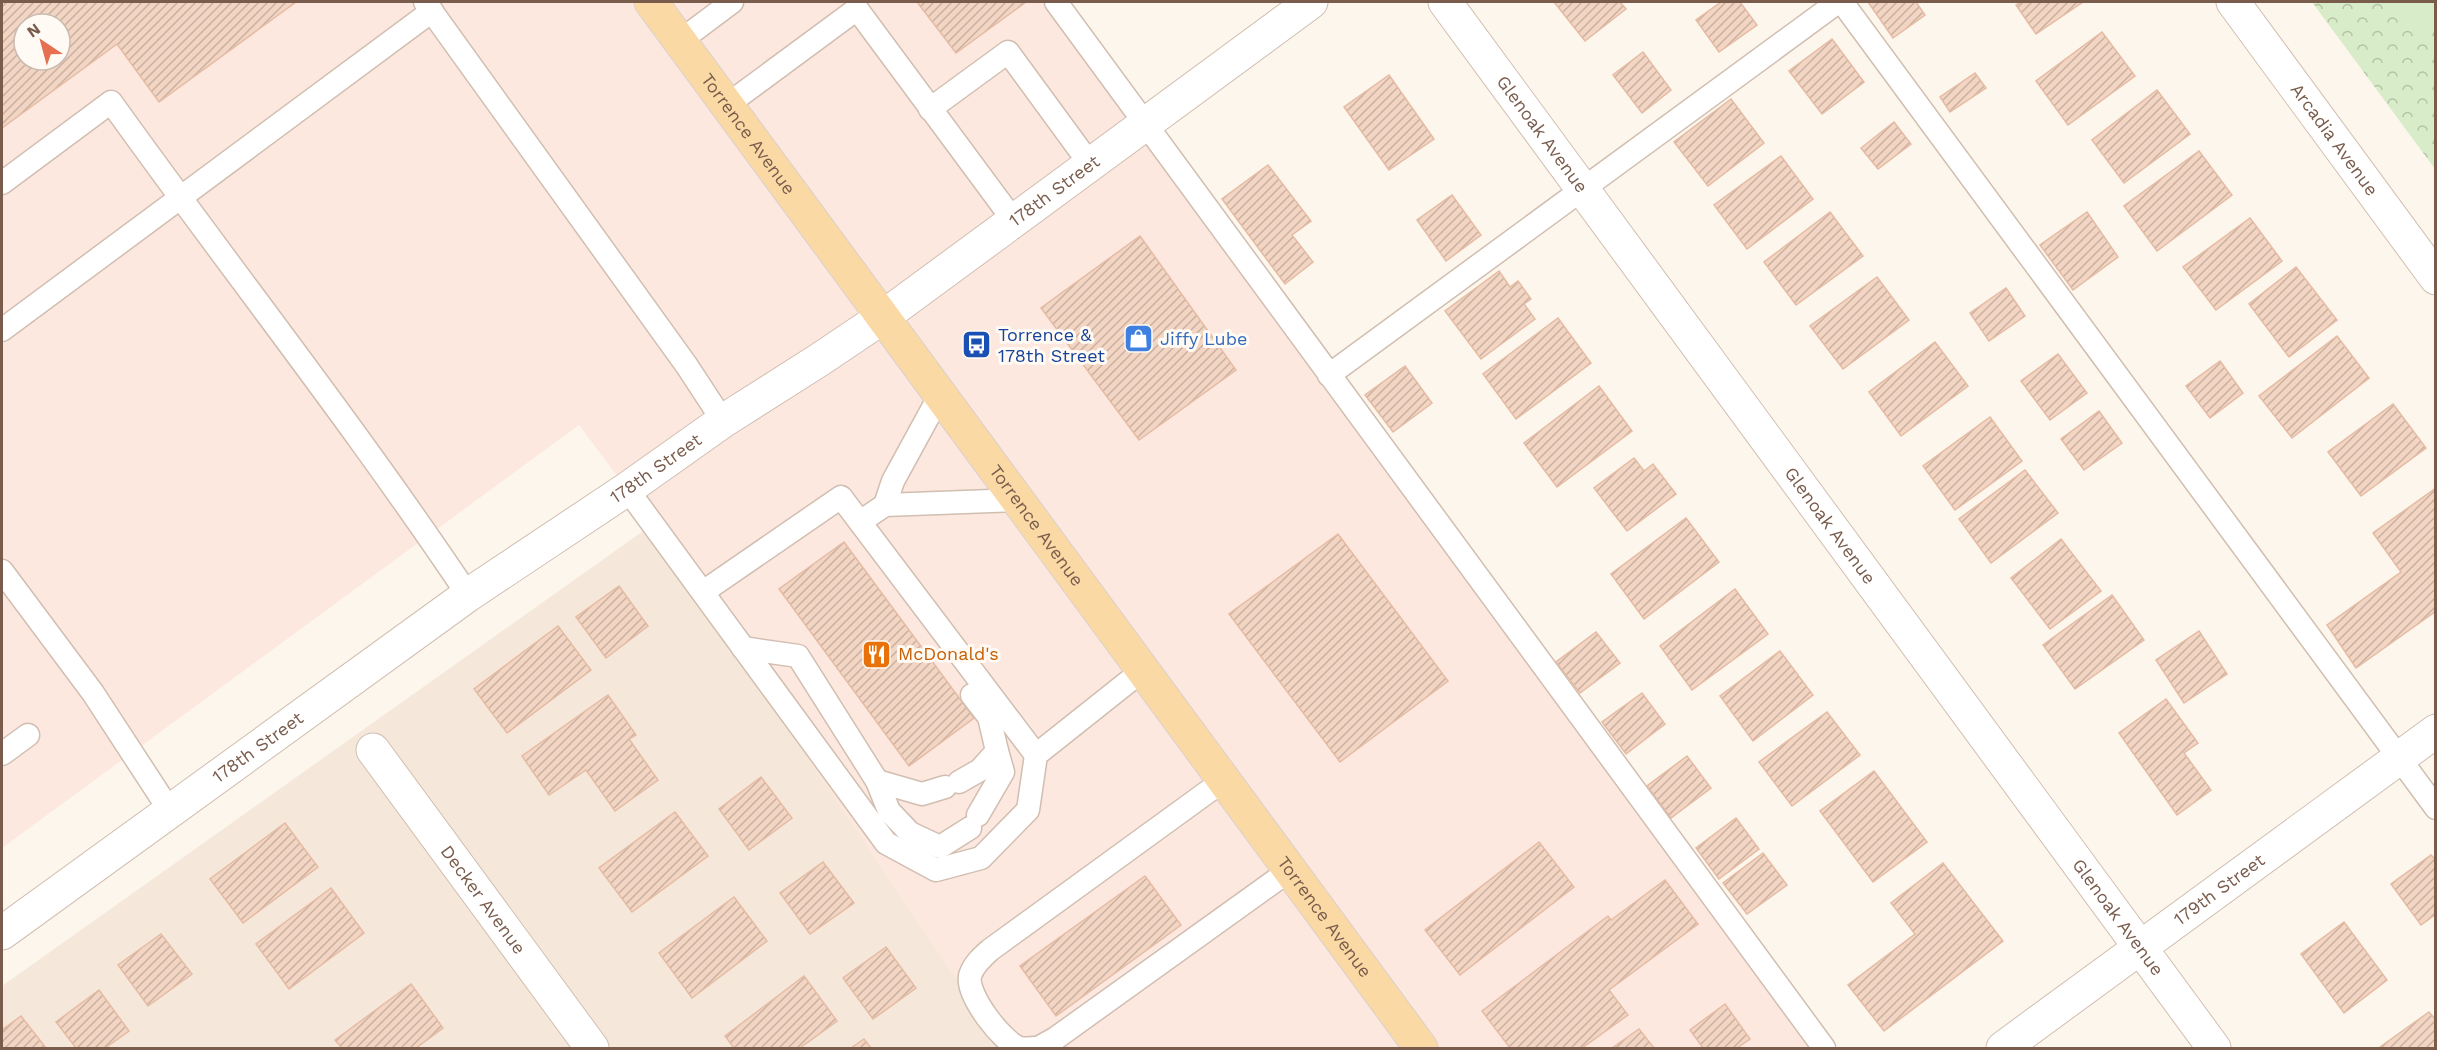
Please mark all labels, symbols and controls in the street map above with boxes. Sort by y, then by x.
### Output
north arrow [12,12,72,72]
text: N [23,19,44,41]
street label: Torrence Avenue [697,69,800,199]
street label: Glenoak Avenue [1493,71,1592,196]
street label: Arcadia Avenue [2286,79,2383,200]
street label: 178th Street [1005,150,1104,231]
shop icon: Jiffy Lube [1123,323,1155,355]
place label: Torrence & 178th Street [998,324,1105,366]
place label: Jiffy Lube [1160,328,1247,349]
bus stop icon: Torrence & 178th Street [961,329,993,361]
street label: 178th Street [606,428,706,507]
street label: Torrence Avenue [985,460,1088,590]
street label: Glenoak Avenue [1780,463,1880,588]
restaurant icon: McDonald's [861,638,893,670]
place label: McDonald's [898,643,999,664]
street label: 178th Street [208,707,307,787]
street label: Decker Avenue [437,841,530,958]
street label: 179th Street [2169,849,2269,929]
street label: Torrence Avenue [1273,852,1376,981]
street label: Glenoak Avenue [2068,854,2168,980]

